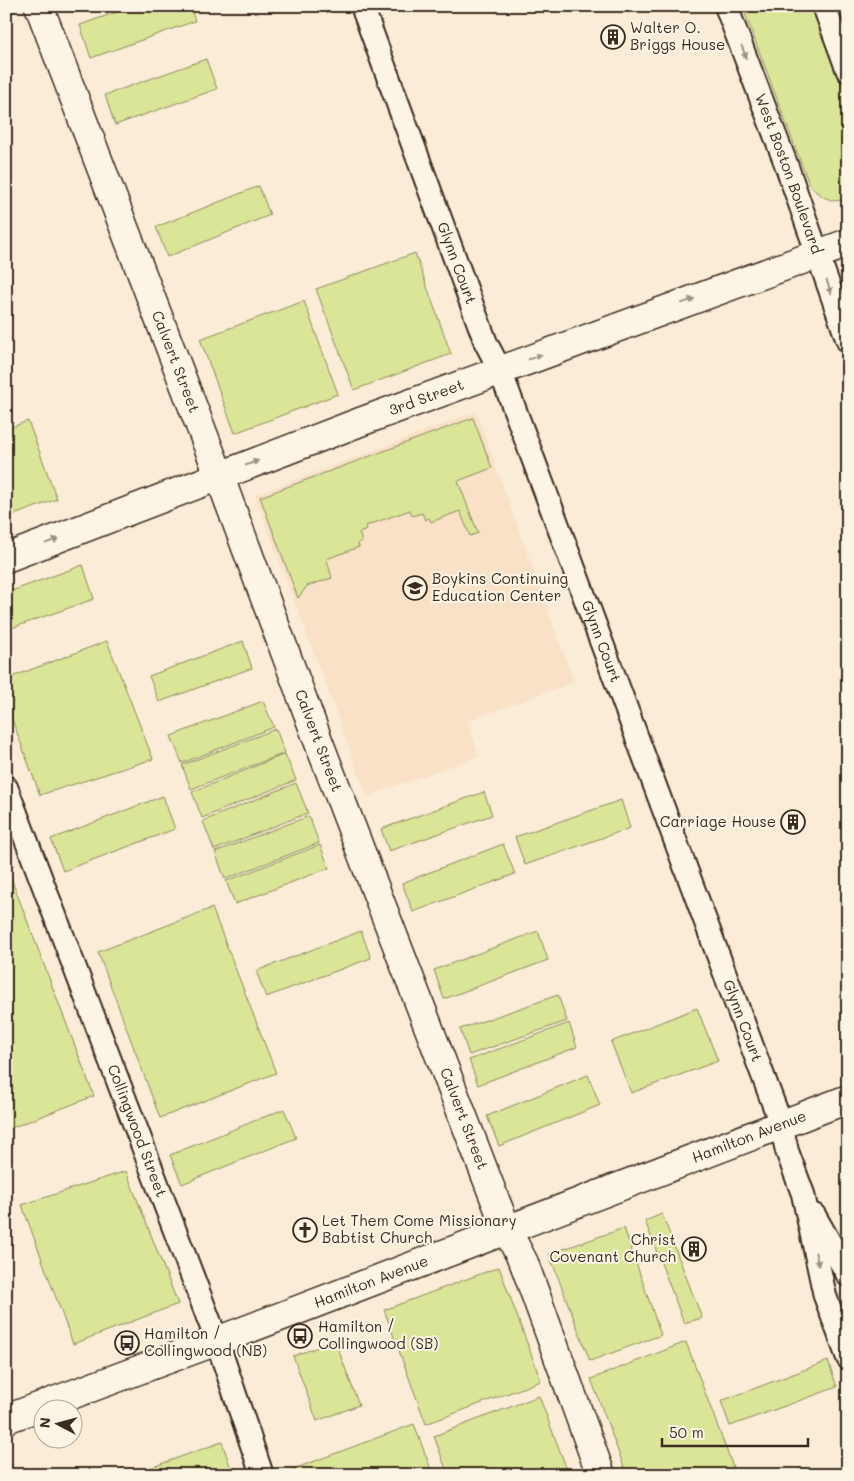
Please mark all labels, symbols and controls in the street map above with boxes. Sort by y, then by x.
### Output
place label: Walter O. Briggs House [630,17,725,54]
building icon: Walter O. Briggs House [600,24,626,50]
one-way arrow [740,45,748,59]
street label: West Boston Boulevard [751,90,828,256]
street label: Glynn Court [433,219,482,307]
one-way arrow [825,280,833,295]
one-way arrow [681,297,696,305]
street label: Calvert Street [148,307,205,415]
one-way arrow [528,353,543,360]
street label: 3rd Street [386,374,466,420]
one-way arrow [245,459,260,467]
one-way arrow [45,537,60,545]
place label: Boykins Continuing Education Center [432,568,569,605]
school or university icon: Boykins Continuing Education Center [402,575,428,601]
street label: Glynn Court [578,597,626,685]
street label: Calvert Street [291,686,348,794]
building icon: Carriage House [780,809,806,835]
place label: Carriage House [660,811,776,831]
street label: Glynn Court [719,977,768,1064]
street label: Collingwood Street [104,1061,172,1200]
street label: Calvert Street [436,1064,493,1172]
street label: Hamilton Avenue [689,1105,809,1167]
place label: Let Them Come Missionary Babtist Church [322,1210,517,1247]
church icon: Let Them Come Missionary Babtist Church [292,1217,318,1243]
place label: Christ Covenant Church [550,1229,676,1266]
building icon: Christ Covenant Church [681,1236,707,1262]
street label: Hamilton Avenue [311,1250,431,1312]
one-way arrow [813,1252,821,1267]
place label: Hamilton / Collingwood (SB) [318,1316,438,1353]
place label: Hamilton / Collingwood (NB) [144,1323,267,1360]
bus stop icon: Hamilton / Collingwood (SB) [287,1323,313,1349]
bus stop icon: Hamilton / Collingwood (NB) [114,1330,140,1356]
north arrow [32,1398,82,1448]
text: N [35,1416,55,1429]
scale bar [662,1416,808,1448]
text: 50 m [669,1422,704,1442]

